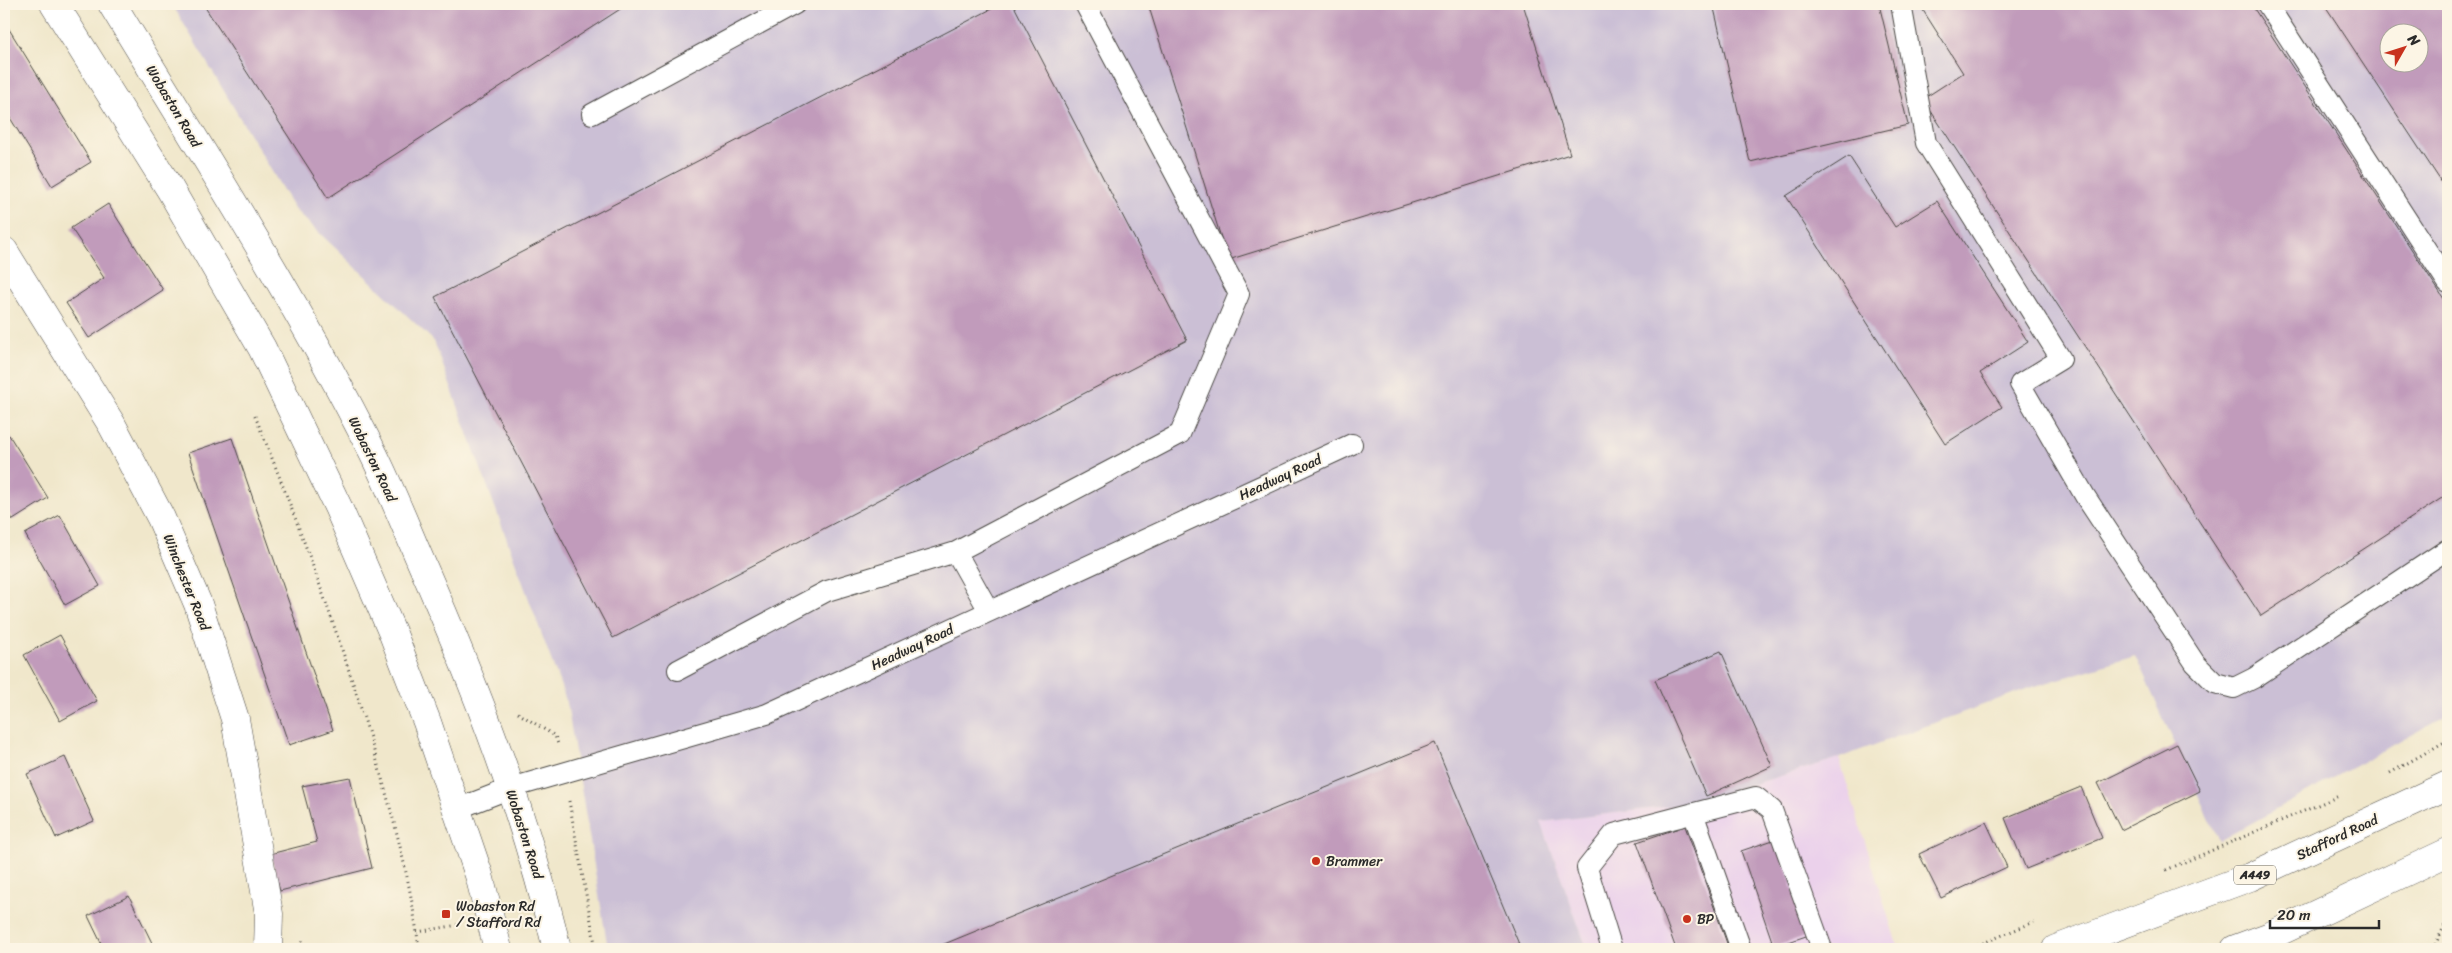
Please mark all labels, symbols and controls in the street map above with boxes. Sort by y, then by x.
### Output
north arrow [2380,22,2430,72]
text: N [2400,28,2427,52]
street label: Wobaston Road [139,60,209,154]
street label: Wobaston Road [341,412,405,508]
street label: Headway Road [1235,447,1327,508]
street label: Winchester Road [156,530,218,636]
street label: Headway Road [867,617,959,678]
street label: Wobaston Road [498,786,551,884]
street label: Stafford Road [2292,807,2384,867]
place label: Brammer [1326,849,1383,874]
marker: Brammer [1310,855,1322,867]
road number: A449 [2234,866,2276,884]
place label: Wobaston Rd / Stafford Rd [456,894,542,935]
scale bar [2270,898,2378,930]
text: 20 m [2277,902,2311,928]
place label: BP [1697,907,1715,932]
marker: Wobaston Rd / Stafford Rd [440,908,452,920]
marker: BP [1681,913,1693,925]

